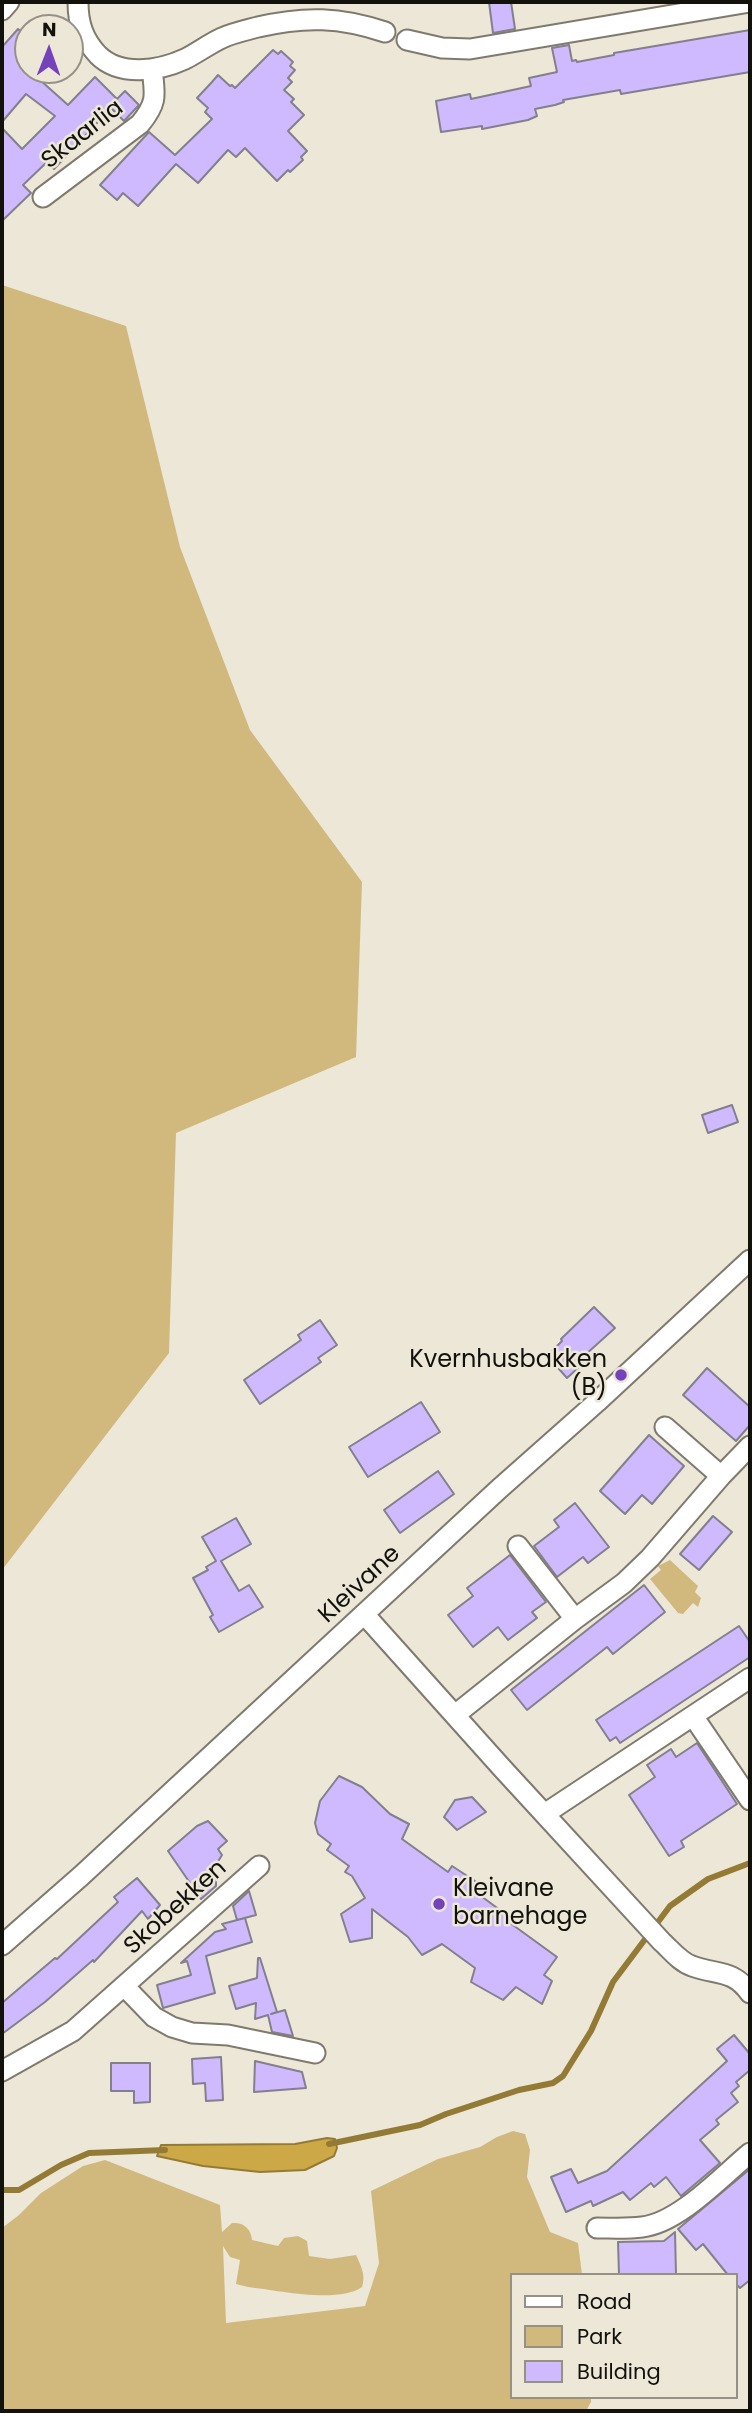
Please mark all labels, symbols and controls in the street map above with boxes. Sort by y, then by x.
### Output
north arrow [14,14,84,84]
text: N [42,16,57,43]
street label: Skaarlia [36,94,130,176]
place label: Kvernhusbakken (B) [409,1347,607,1403]
marker: Kvernhusbakken (B) [613,1367,629,1383]
street label: Kleivane [313,1540,407,1630]
street label: Skobekken [119,1855,233,1961]
place label: Kleivane barnehage [453,1876,587,1932]
marker: Kleivane barnehage [431,1896,447,1912]
legend [510,2273,738,2399]
text: Road [577,2287,632,2316]
text: Park [577,2322,622,2351]
text: Building [577,2357,661,2386]

